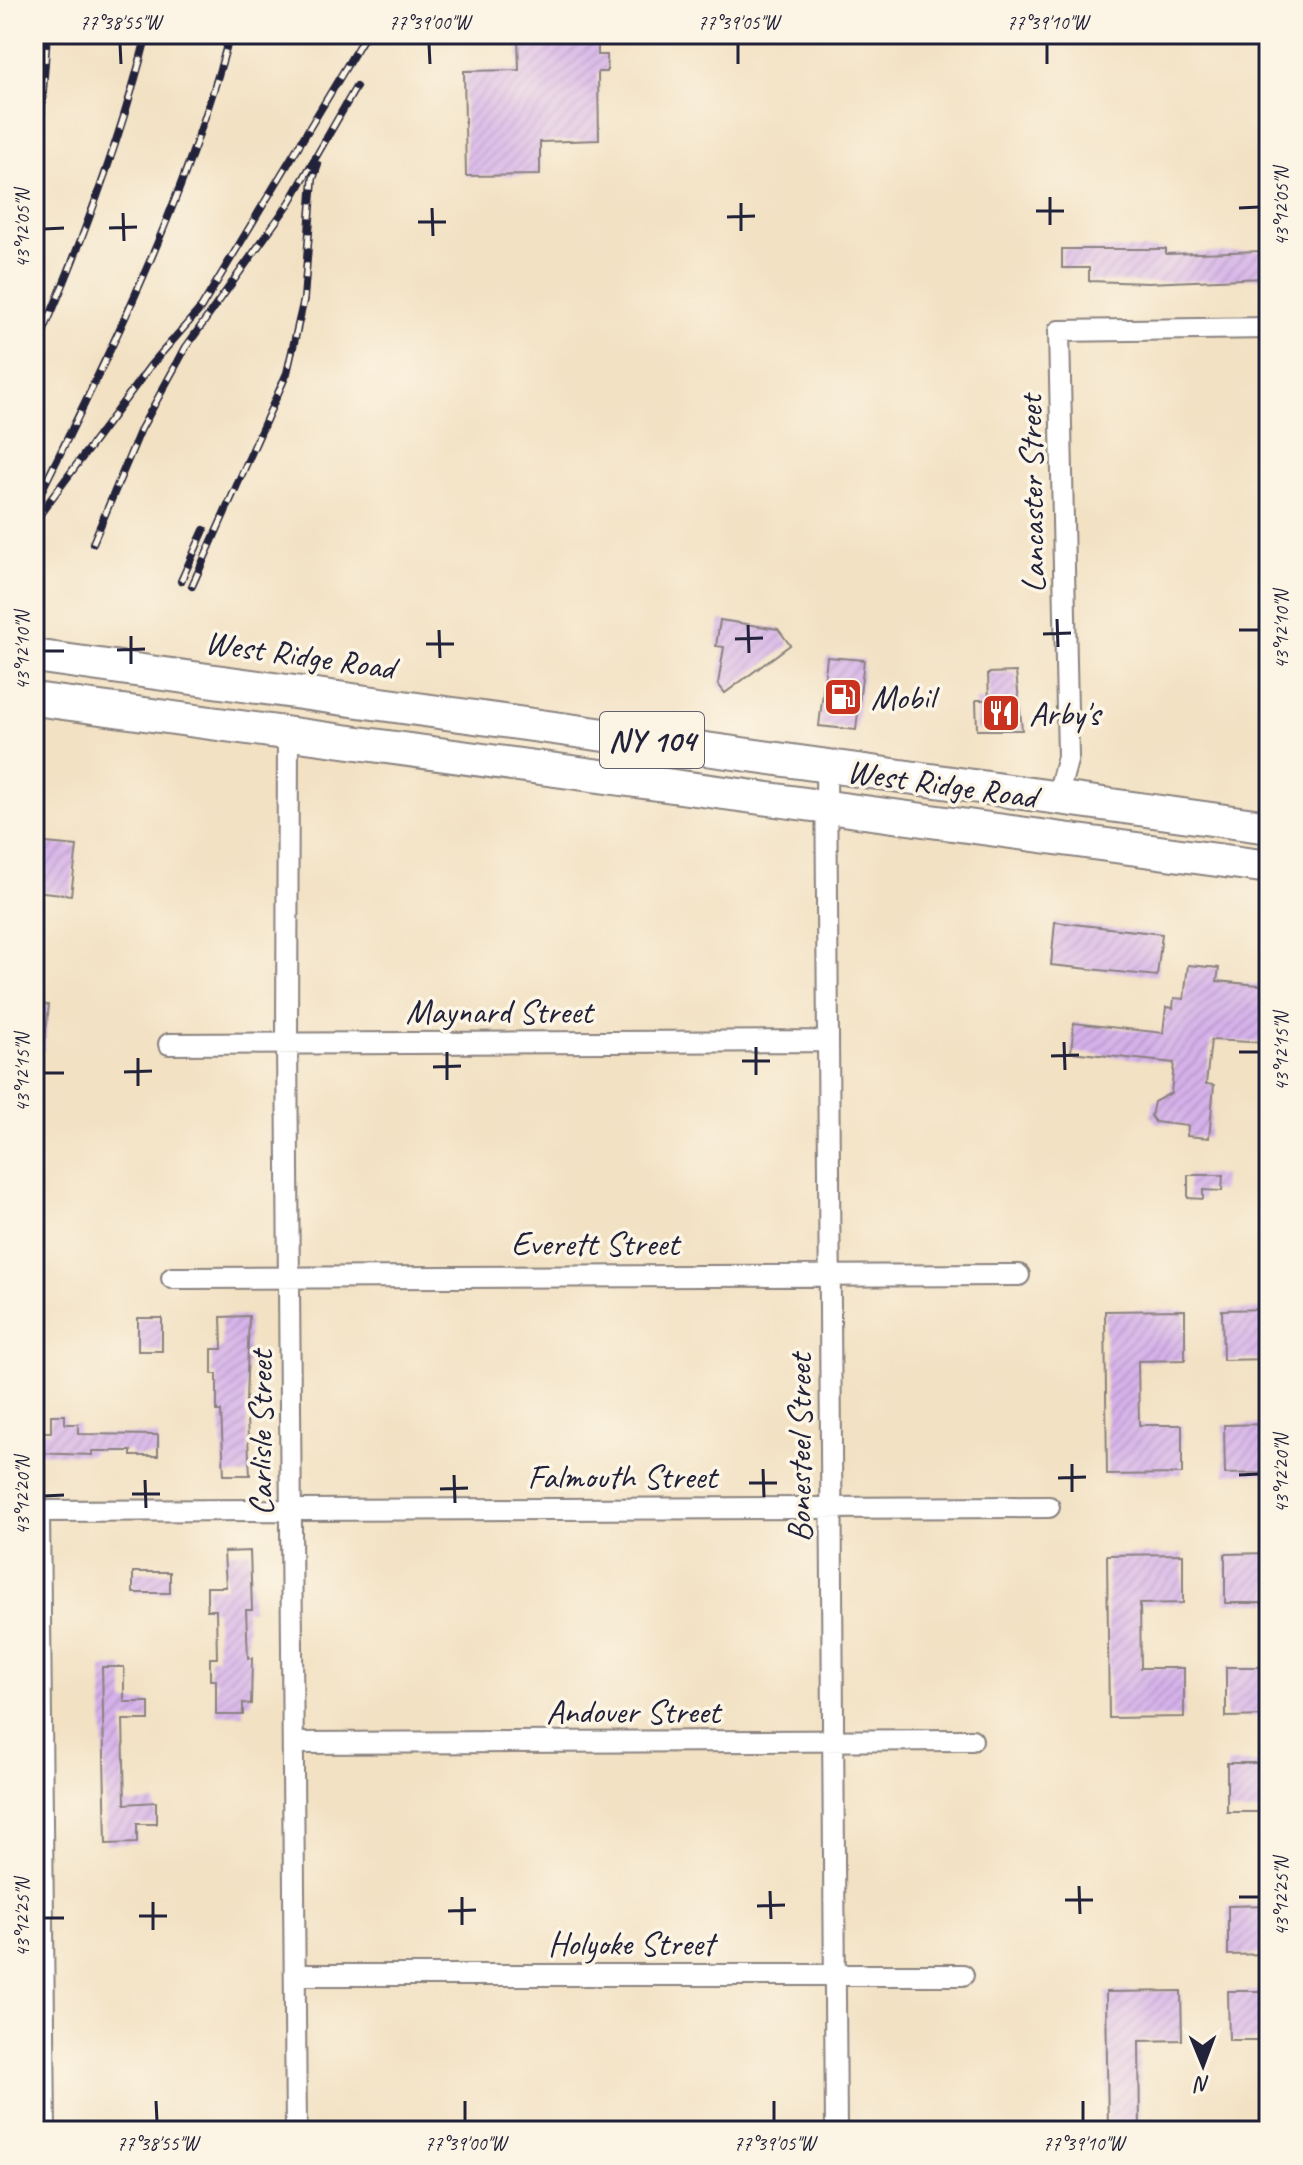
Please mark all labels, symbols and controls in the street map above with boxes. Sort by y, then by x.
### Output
text: 77°38'55"W [79,10,164,35]
text: 77°39'00"W [388,10,473,35]
text: 77°39'05"W [697,10,782,35]
text: 77°39'10"W [1006,10,1091,35]
text: 43°12'05"N [1269,165,1294,246]
text: 43°12'05"N [10,187,35,268]
street label: Lancaster Street [1008,391,1055,593]
text: 43°12'10"N [1269,588,1294,669]
text: 43°12'10"N [10,609,35,690]
street label: West Ridge Road [203,620,403,690]
fuel station icon: Mobil [822,676,864,718]
place label: Mobil [871,676,941,719]
restaurant icon: Arby's [980,692,1022,734]
place label: Arby's [1029,692,1103,735]
road number: NY 104 [600,712,704,768]
street label: West Ridge Road [845,749,1045,819]
street label: Maynard Street [406,990,596,1033]
text: 43°12'15"N [1269,1010,1294,1091]
text: 43°12'15"N [10,1031,35,1112]
street label: Everett Street [511,1222,682,1265]
street label: Carlisle Street [239,1347,282,1516]
street label: Bonesteel Street [778,1350,821,1542]
text: 43°12'20"N [1269,1432,1294,1513]
text: 43°12'20"N [10,1454,35,1535]
street label: Falmouth Street [527,1455,720,1498]
street label: Andover Street [546,1690,724,1733]
text: 43°12'25"N [1269,1855,1294,1936]
text: 43°12'25"N [10,1876,35,1957]
street label: Holyoke Street [548,1922,719,1965]
north arrow [1163,2025,1243,2105]
text: N [1193,2070,1210,2098]
text: 77°38'55"W [116,2131,201,2156]
text: 77°39'00"W [424,2131,509,2156]
text: 77°39'05"W [733,2131,818,2156]
text: 77°39'10"W [1042,2131,1127,2156]

